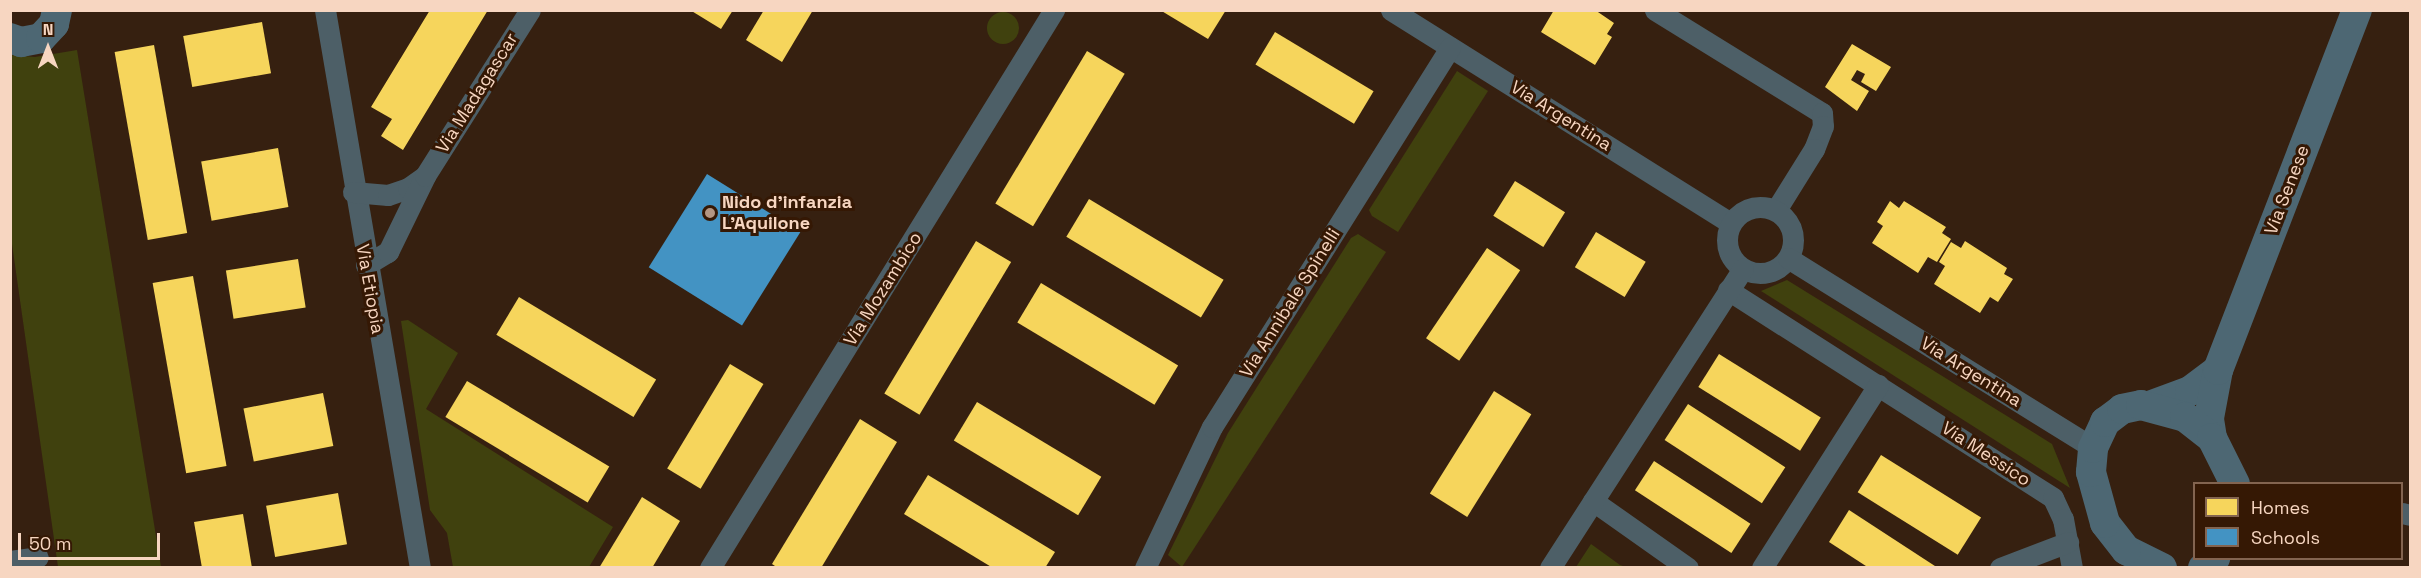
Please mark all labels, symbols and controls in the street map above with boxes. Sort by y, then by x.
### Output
north arrow [18,18,78,78]
text: N [43,19,53,40]
street label: Via Madagascar [432,29,522,157]
street label: Via Argentina [1506,76,1616,156]
street label: Via Senese [2260,142,2314,238]
place label: Nido d'infanzia L'Aquilone [722,192,852,234]
marker: Nido d'infanzia L'Aquilone [703,206,717,220]
street label: Via Annibale Spinelli [1235,224,1345,382]
street label: Via Mozambico [839,228,927,350]
street label: Via Etiopia [351,242,389,336]
street label: Via Argentina [1916,332,2026,412]
street label: Via Messico [1937,417,2035,491]
legend [2193,482,2403,560]
text: Homes [2251,496,2310,519]
scale bar [21,521,164,559]
text: Schools [2251,526,2320,549]
text: 50 m [29,532,71,555]

